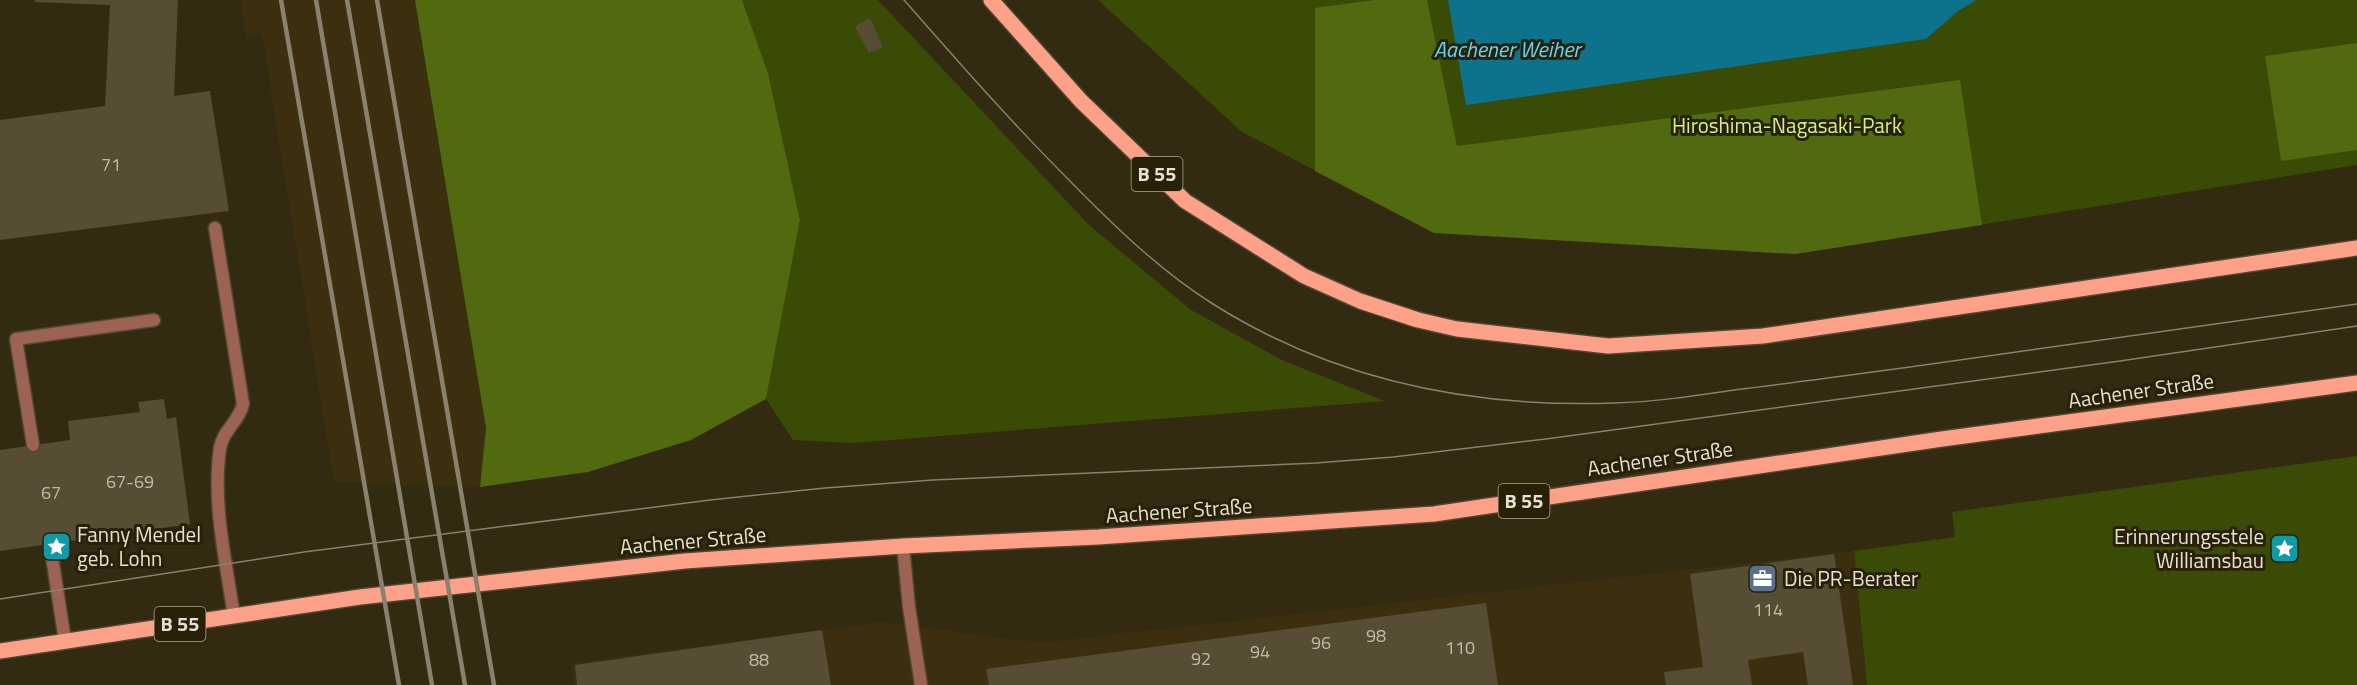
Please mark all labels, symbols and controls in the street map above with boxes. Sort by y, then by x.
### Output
water label: Aachener Weiher [1434,32,1583,66]
park label: Hiroshima-Nagasaki-Park [1672,109,1902,141]
house number: 71 [101,151,121,178]
road number: B 55 [1132,157,1182,191]
street label: Aachener Straße [2066,364,2216,416]
street label: Aachener Straße [1585,432,1735,484]
house number: 67-69 [106,468,154,495]
house number: 67 [41,479,61,506]
road number: B 55 [1498,484,1550,518]
street label: Aachener Straße [1105,489,1253,531]
place label: Fanny Mendel geb. Lohn [77,518,201,574]
street label: Aachener Straße [618,518,767,562]
place label: Erinnerungsstele Williamsbau [2114,520,2264,576]
place icon: Fanny Mendel geb. Lohn [40,531,72,563]
place icon: Erinnerungsstele Williamsbau [2269,533,2301,565]
place label: Die PR-Berater [1784,562,1918,594]
office icon: Die PR-Berater [1747,563,1779,595]
house number: 114 [1753,596,1783,623]
road number: B 55 [154,607,206,641]
house number: 98 [1366,622,1386,649]
house number: 96 [1311,629,1331,656]
house number: 110 [1445,634,1475,661]
house number: 94 [1250,638,1270,665]
house number: 92 [1191,645,1211,672]
house number: 88 [749,646,769,673]

